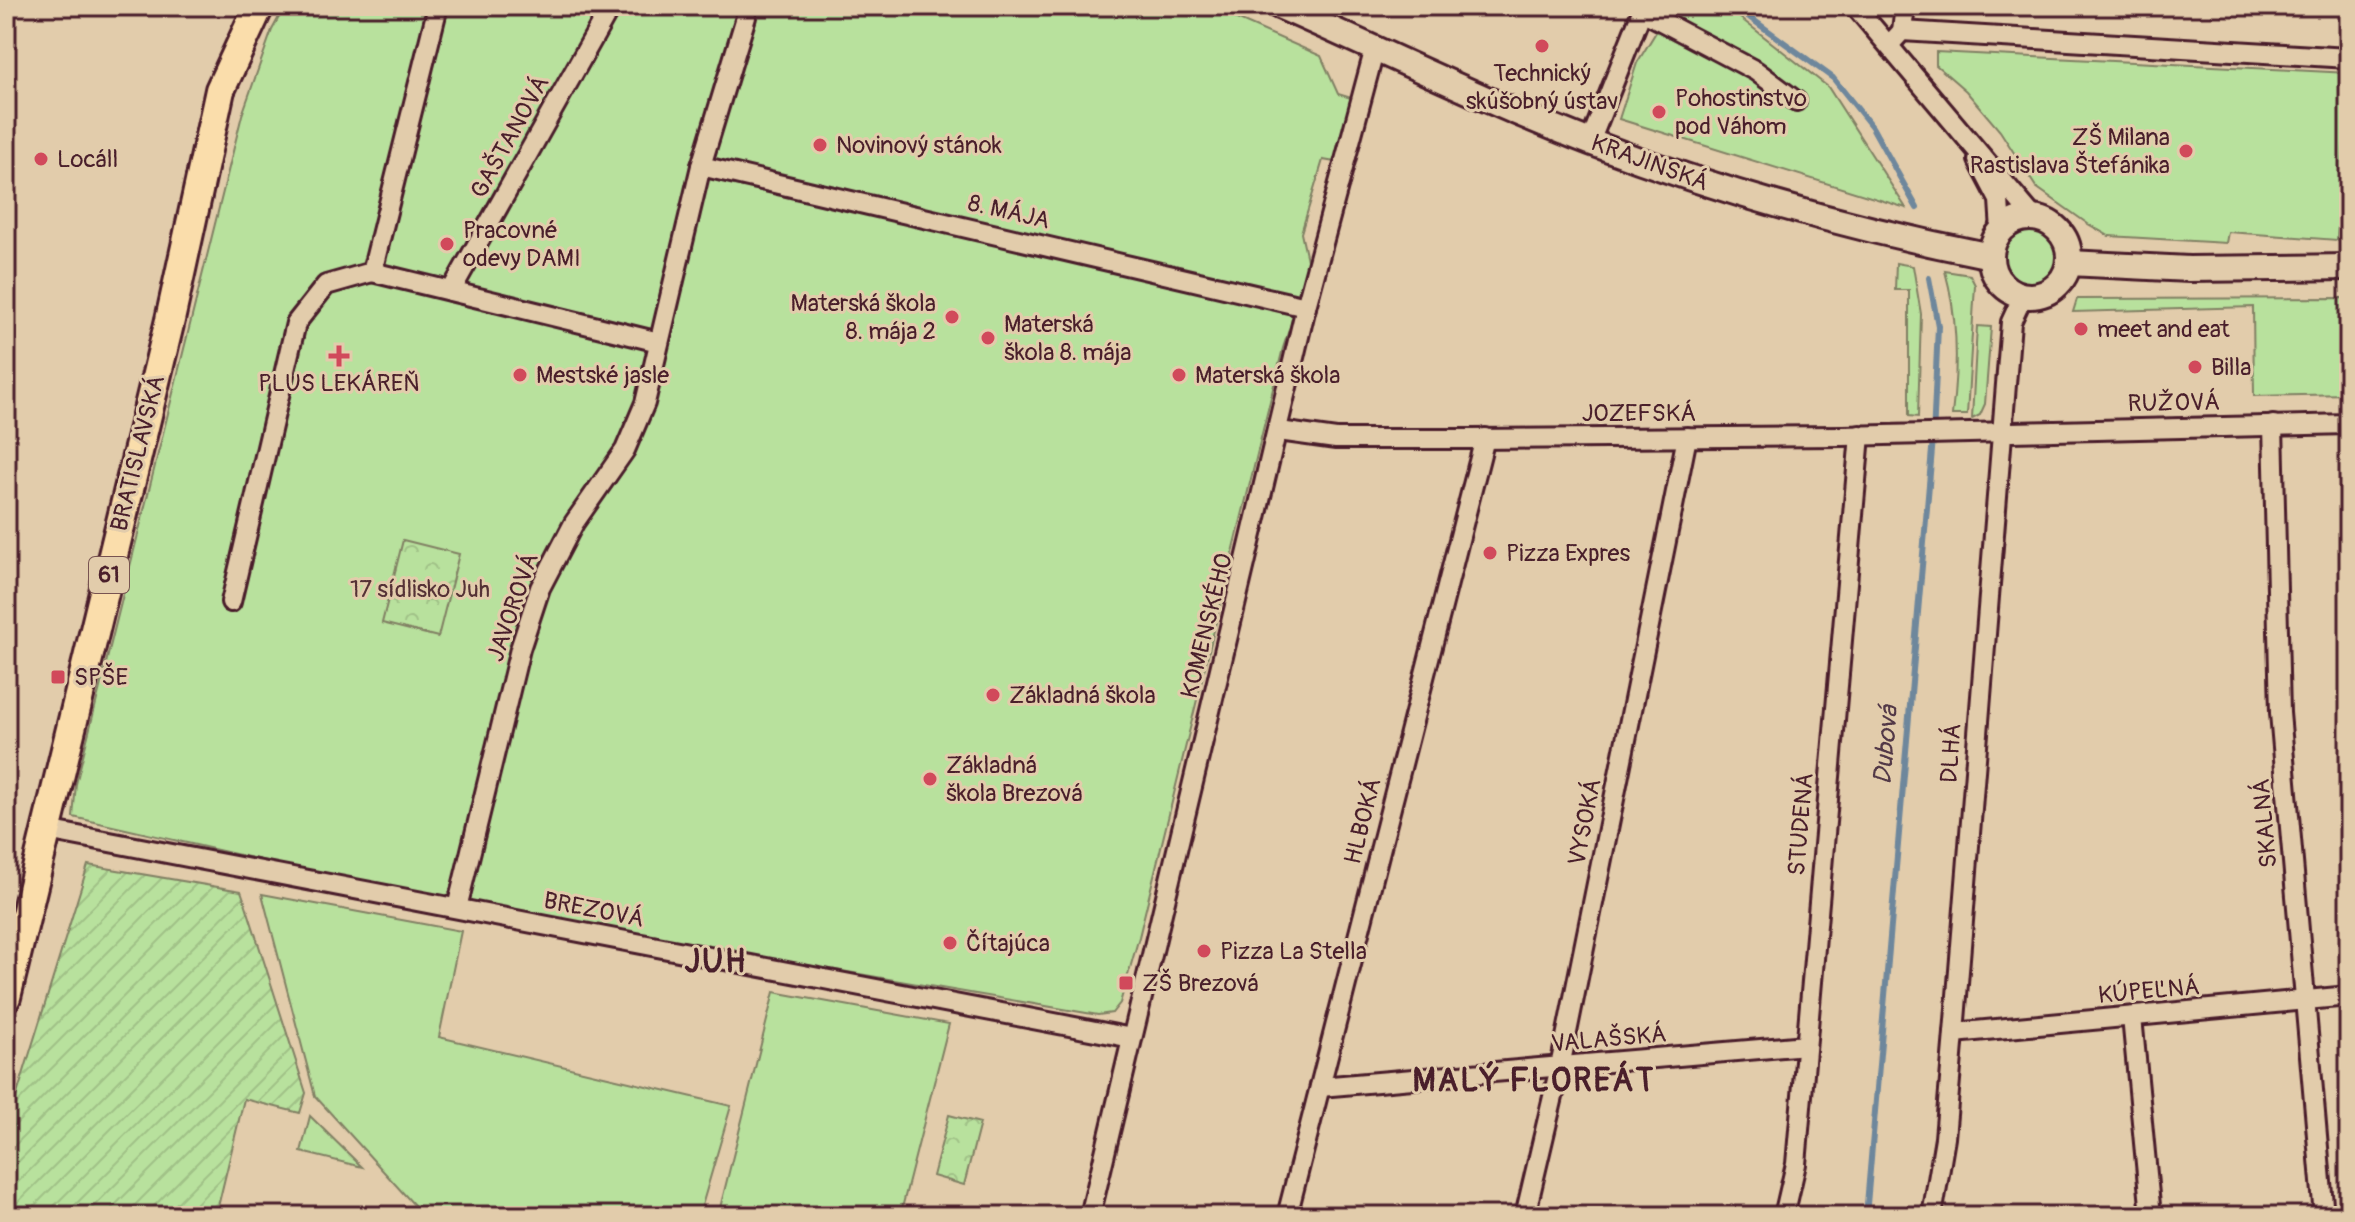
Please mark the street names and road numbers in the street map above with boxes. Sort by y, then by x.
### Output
street label: GAŠTANOVÁ [464,70,556,203]
street label: KRAJINSKÁ [1587,128,1713,198]
street label: 8. MÁJA [965,189,1053,235]
street label: BRATISLAVSKÁ [105,372,171,534]
street label: RUŽOVÁ [2127,388,2221,418]
street label: JOZEFSKÁ [1582,399,1696,428]
street label: JAVOROVÁ [481,549,545,665]
street label: KOMENSKÉHO [1175,550,1239,702]
road number: 61 [89,557,129,593]
street label: DLHÁ [1934,722,1968,784]
street label: STUDENÁ [1782,771,1820,877]
street label: HLBOKÁ [1338,775,1388,867]
street label: VYSOKÁ [1562,776,1608,868]
street label: SKALNÁ [2247,777,2283,869]
street label: BREZOVÁ [541,886,647,934]
street label: KÚPEĽNÁ [2097,972,2201,1010]
street label: VALAŠSKÁ [1550,1019,1668,1059]

